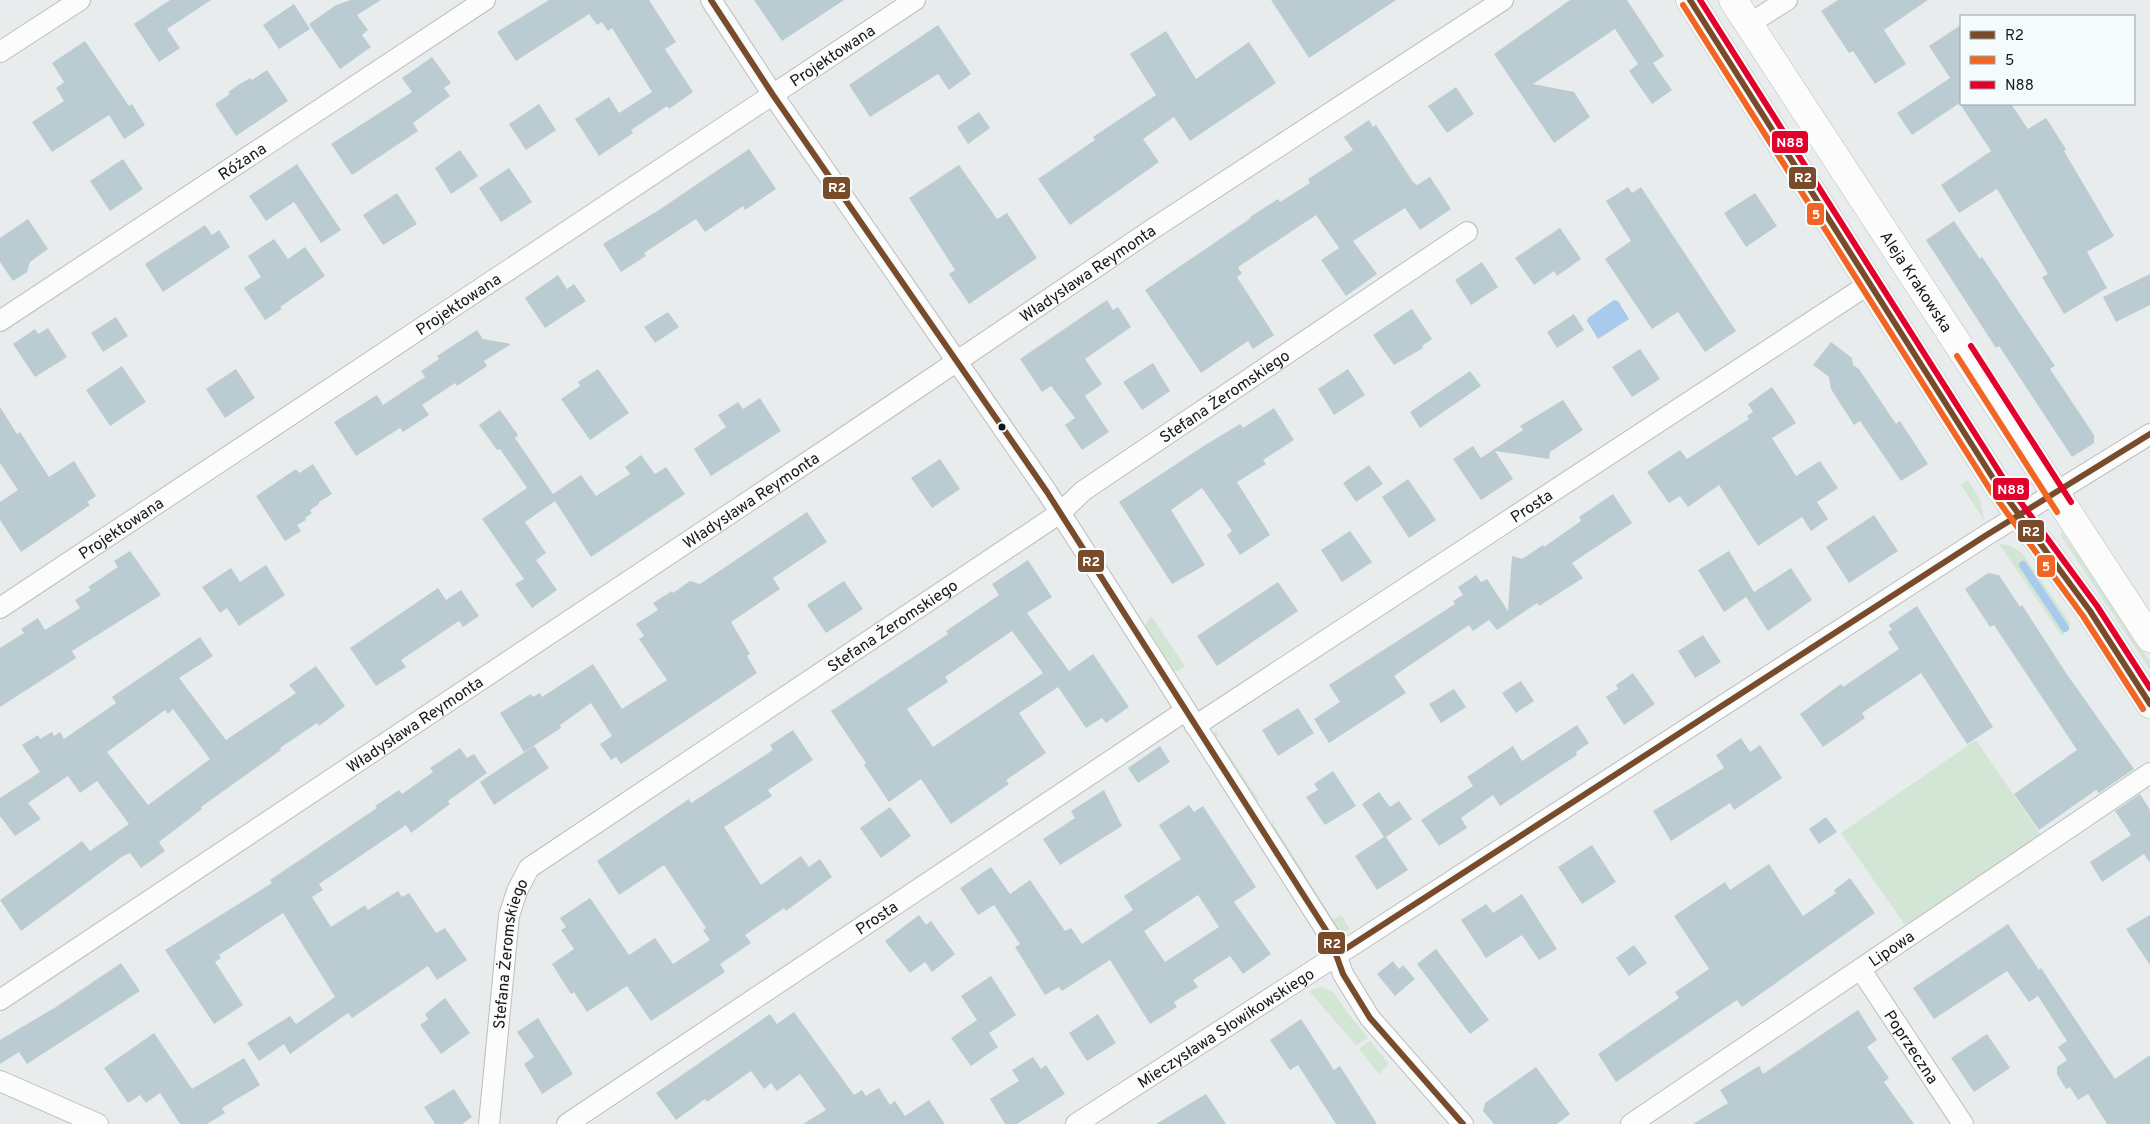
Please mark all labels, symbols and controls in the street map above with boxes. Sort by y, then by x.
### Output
legend [1960,15,2135,105]
street label: Projektowana [787,21,880,92]
text: R2 [2005,27,2024,46]
text: 5 [2005,52,2014,71]
text: N88 [2005,77,2034,96]
line badge: N88 [1771,130,1809,154]
text: N88 [1776,135,1804,152]
street label: Różana [215,140,271,186]
line badge: R2 [1788,166,1817,190]
text: R2 [1794,170,1812,187]
line badge: R2 [822,176,851,200]
text: R2 [828,180,846,197]
line badge: 5 [1806,202,1825,226]
text: 5 [1812,207,1820,224]
street label: Władysława Reymonta [1017,222,1160,328]
street label: Aleja Krakowska [1875,228,1956,337]
street label: Projektowana [413,270,506,341]
street label: Stefana Żeromskiego [1156,346,1294,448]
unlabelled marker [997,422,1007,432]
street label: Władysława Reymonta [680,449,824,554]
line badge: N88 [1992,477,2030,501]
text: N88 [1997,482,2025,499]
street label: Prosta [1507,486,1557,528]
street label: Projektowana [76,494,168,565]
line badge: R2 [2017,519,2045,543]
text: R2 [2022,524,2040,541]
line badge: R2 [1077,549,1105,573]
text: R2 [1082,554,1100,571]
line badge: 5 [2036,554,2056,578]
text: 5 [2042,559,2050,576]
street label: Stefana Żeromskiego [824,576,962,678]
street label: Władysława Reymonta [343,673,488,778]
street label: Stefana Żeromskiego [490,876,534,1030]
street label: Prosta [853,898,902,940]
street label: Lipowa [1866,927,1919,972]
line badge: R2 [1317,931,1346,955]
text: R2 [1323,936,1341,953]
street label: Mieczysława Słowikowskiego [1134,965,1319,1093]
street label: Poprzeczna [1879,1007,1942,1088]

